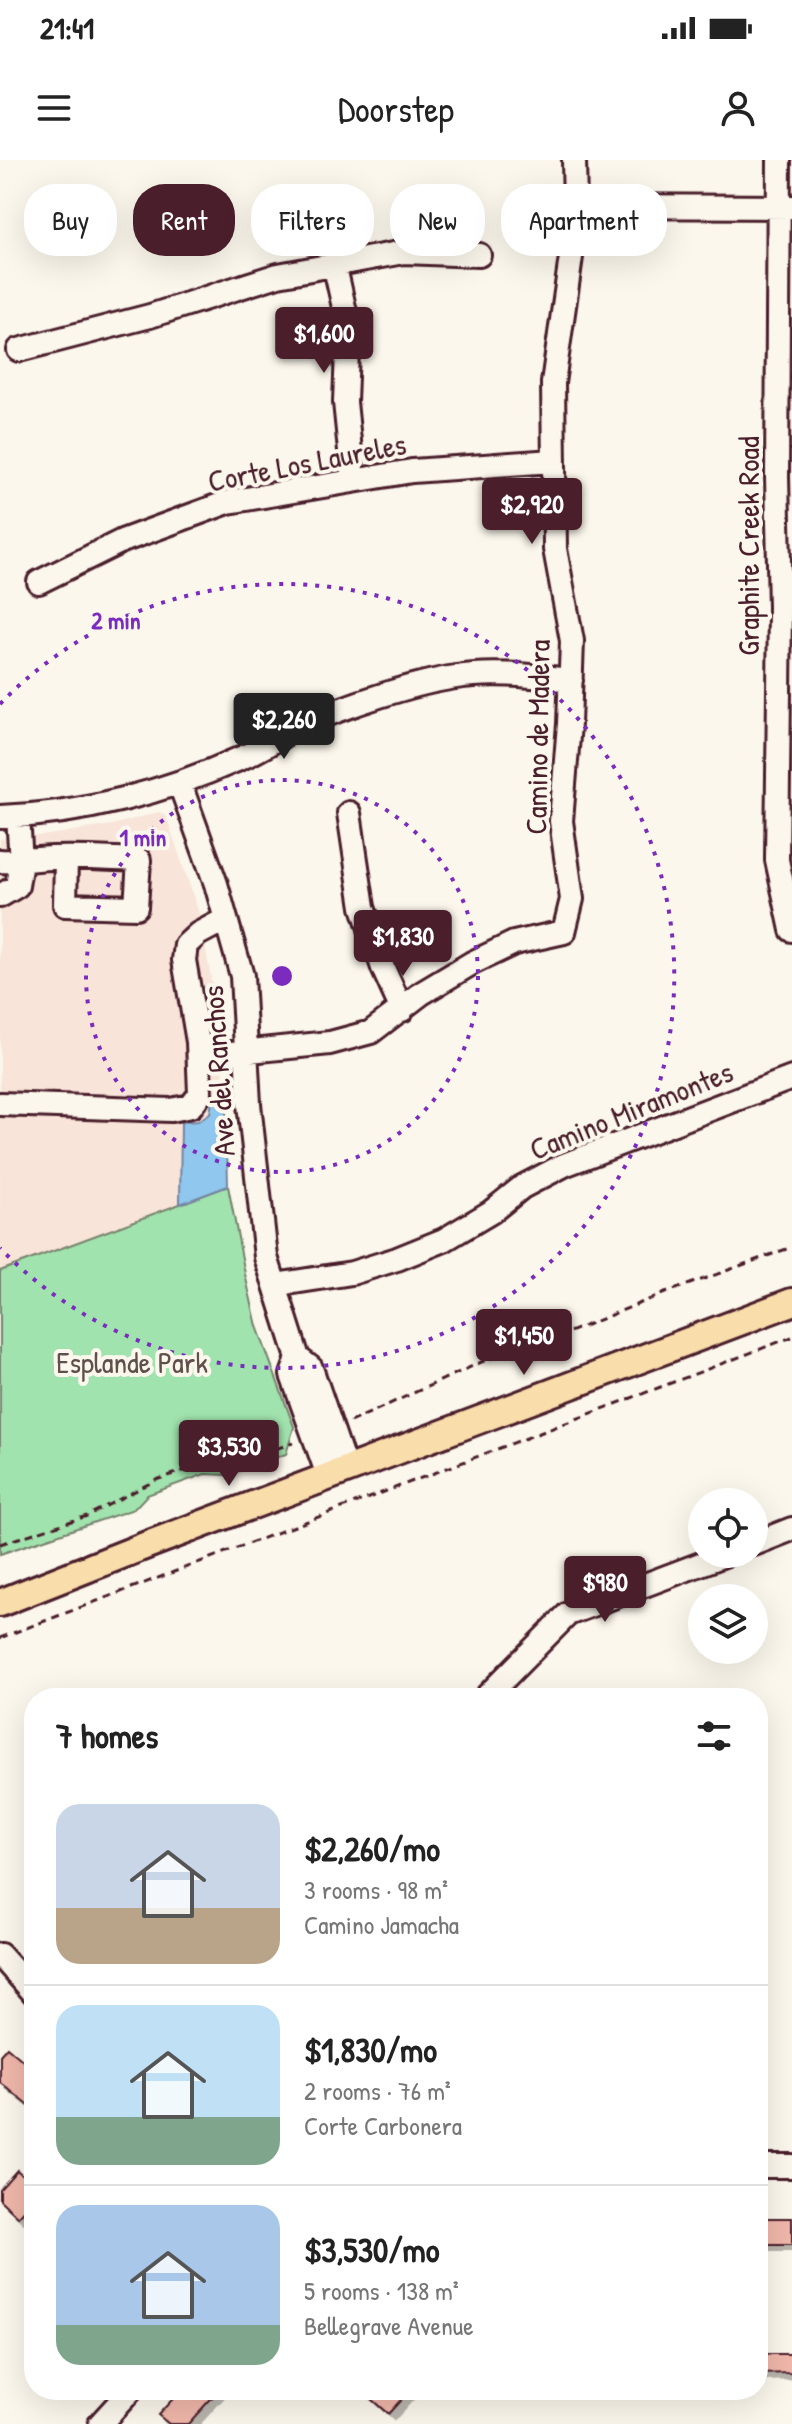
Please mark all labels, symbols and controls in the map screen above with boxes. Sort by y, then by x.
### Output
text: 21:41 [40,8,94,48]
text: Doorstep [338,84,454,133]
icon: menu [32,86,76,130]
icon: person [716,86,760,130]
chip: Buy [24,184,117,256]
chip: Rent [133,184,235,256]
chip: Filters [251,184,374,256]
chip: New [390,184,485,256]
chip: Apartment [501,184,667,256]
pin: $1,600 [259,307,389,375]
text: $1,600 [293,315,355,350]
street label: Corte Los Laureles [205,423,409,501]
street label: Graphite Creek Road [728,436,768,656]
pin: $2,920 [467,478,597,546]
text: $2,920 [500,486,564,521]
text: 2 min [91,604,141,636]
street label: Camino de Madera [515,639,559,835]
pin: $2,260 [219,693,349,761]
text: $2,260 [252,701,316,736]
text: 1 min [120,821,167,853]
pin: $1,830 [338,910,468,978]
text: $1,830 [372,918,434,953]
centre of rings [268,962,296,990]
street label: Ave del Ranchos [192,984,244,1158]
street label: Camino Miramontes [524,1051,738,1169]
pin: $1,450 [459,1309,589,1377]
text: $1,450 [494,1317,554,1352]
park label: Esplande Park [56,1342,208,1382]
pin: $3,530 [164,1420,294,1488]
text: $3,530 [197,1428,261,1463]
map controls [688,1488,768,1664]
button: locate [688,1488,768,1568]
pin: $980 [558,1556,652,1624]
text: $980 [582,1564,628,1599]
button: layers [688,1584,768,1664]
text: 7 homes [56,1713,158,1759]
icon: filters [692,1714,736,1758]
text: $2,260/mo [304,1826,440,1872]
icon: home [120,1836,216,1932]
text: 3 rooms · 98 m² [304,1872,448,1907]
text: Camino Jamacha [304,1907,459,1942]
text: $1,830/mo [304,2027,437,2073]
icon: home [120,2037,216,2133]
text: 2 rooms · 76 m² [304,2073,451,2108]
text: Corte Carbonera [304,2108,462,2143]
text: $3,530/mo [304,2227,439,2273]
icon: home [120,2237,216,2333]
text: 5 rooms · 138 m² [304,2273,459,2308]
text: Bellegrave Avenue [304,2308,474,2343]

